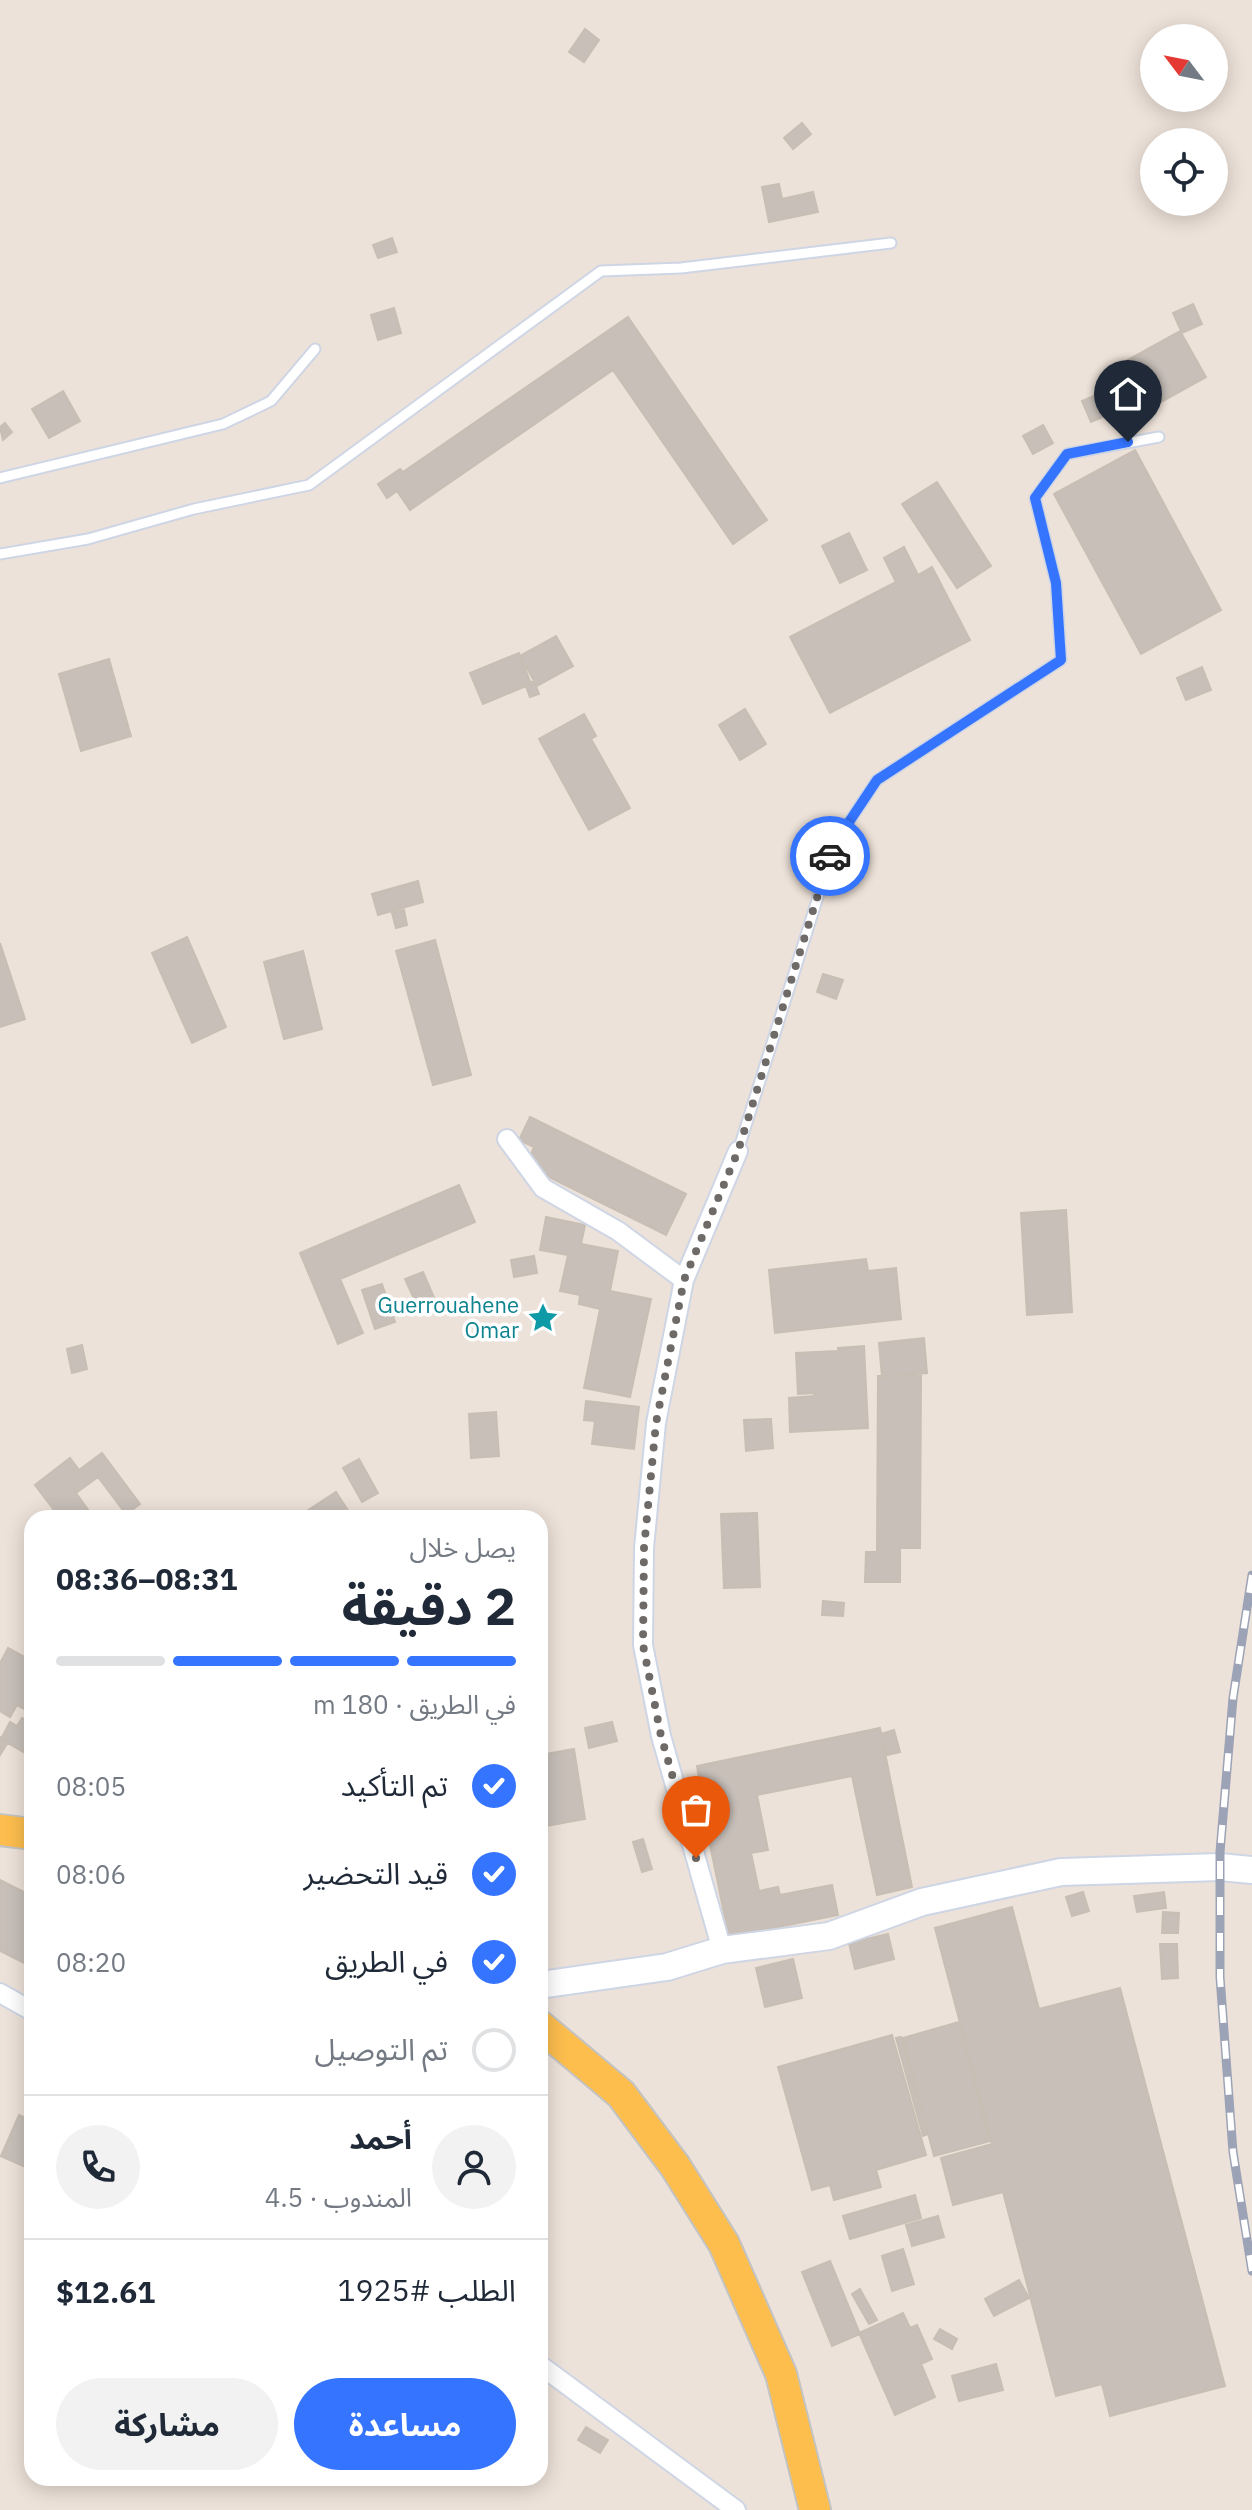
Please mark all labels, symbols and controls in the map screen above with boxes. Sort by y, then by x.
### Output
north arrow [1140,24,1228,112]
map controls [1140,24,1228,216]
button: locate [1140,128,1228,216]
pin [1094,360,1162,442]
icon: home [1106,372,1150,416]
courier [790,816,870,896]
icon: car [808,834,852,878]
place label: Guerrouahene Omar [377,1290,519,1344]
place icon: Guerrouahene Omar [526,1301,560,1335]
text: يصل خلال [409,1530,516,1564]
text: 08:31–08:36 [56,1559,237,1598]
text: 2 دقيقة [342,1572,516,1639]
text: في الطريق · 180 m [313,1687,516,1721]
icon: check [472,1764,516,1808]
text: تم التأكيد [341,1765,448,1804]
text: 08:05 [56,1769,126,1803]
pin [662,1776,730,1858]
icon: bag [674,1788,718,1832]
icon: check [472,1852,516,1896]
text: قيد التحضير [304,1853,448,1892]
text: 08:06 [56,1857,126,1891]
icon: check [472,1940,516,1984]
text: في الطريق [325,1941,448,1980]
text: 08:20 [56,1945,126,1979]
text: تم التوصيل [315,2029,448,2068]
text: أحمد [349,2118,412,2157]
button: phone [56,2125,140,2209]
button: person [432,2125,516,2209]
text: المندوب · 4.5 [265,2180,412,2214]
text: الطلب #1925 [338,2270,516,2309]
text: $12.61 [56,2272,155,2311]
button: مشاركة [56,2378,278,2470]
button: مساعدة [294,2378,516,2470]

